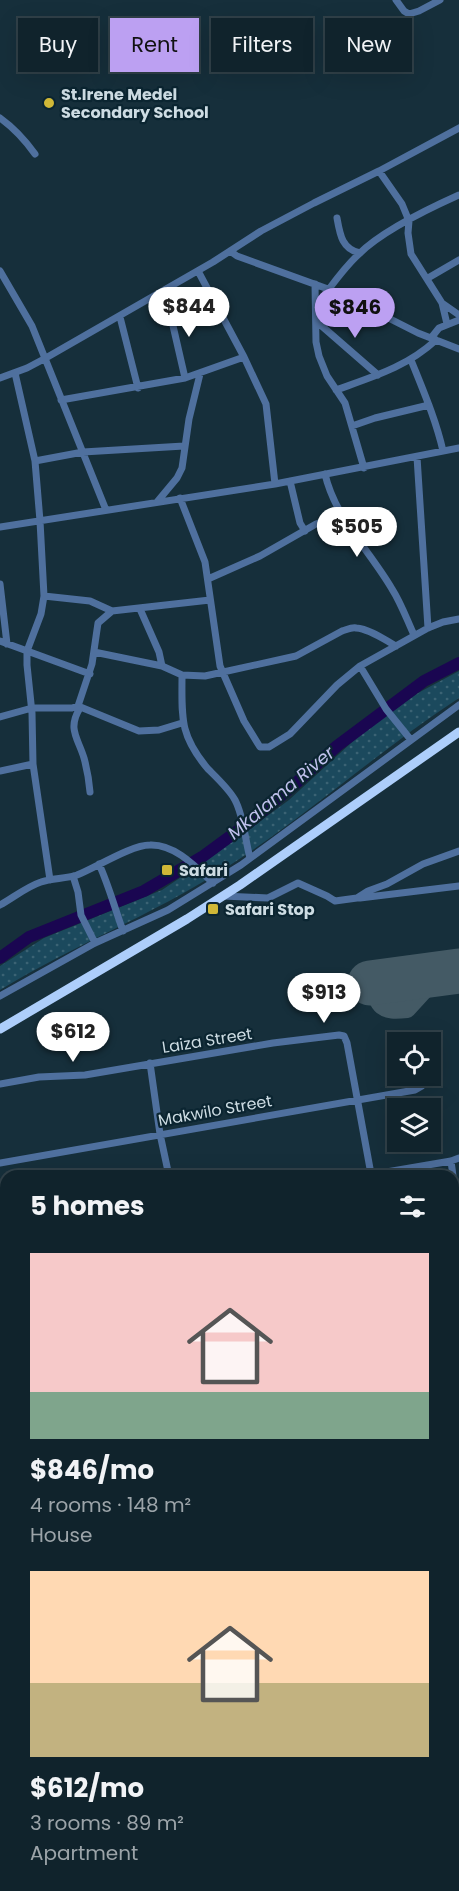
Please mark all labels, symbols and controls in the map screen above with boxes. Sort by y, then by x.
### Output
chip: Buy [18,18,98,72]
chip: Rent [110,18,199,72]
chip: Filters [211,18,313,72]
chip: New [325,18,412,72]
place label: St.Irene Medel Secondary School [61,83,209,124]
marker: St.Irene Medel Secondary School [42,96,56,110]
pin: $844 [153,287,225,338]
pin: $846 [319,288,391,339]
text: $844 [162,292,216,320]
text: $846 [329,293,381,321]
pin: $505 [321,507,393,558]
text: $505 [331,512,383,540]
water label: Mkalama River [222,739,341,845]
place label: Safari [179,859,228,882]
marker: Safari [160,863,174,877]
place label: Safari Stop [225,898,315,921]
marker: Safari Stop [206,902,220,916]
pin: $913 [288,973,360,1024]
text: $913 [301,978,347,1006]
pin: $612 [37,1012,109,1063]
text: $612 [51,1017,95,1045]
street label: Laiza Street [160,1022,254,1059]
map controls [387,1032,441,1152]
button: locate [387,1032,441,1086]
street label: Makwilo Street [156,1089,274,1132]
button: layers [387,1098,441,1152]
text: 5 homes [30,1188,145,1224]
icon: filters [396,1190,429,1223]
icon: home [176,1292,284,1400]
text: $846/mo [30,1452,154,1488]
text: 4 rooms · 148 m² [30,1491,191,1519]
text: House [30,1521,92,1549]
icon: home [176,1610,284,1718]
text: $612/mo [30,1770,144,1806]
text: 3 rooms · 89 m² [30,1809,184,1837]
text: Apartment [30,1839,138,1867]

